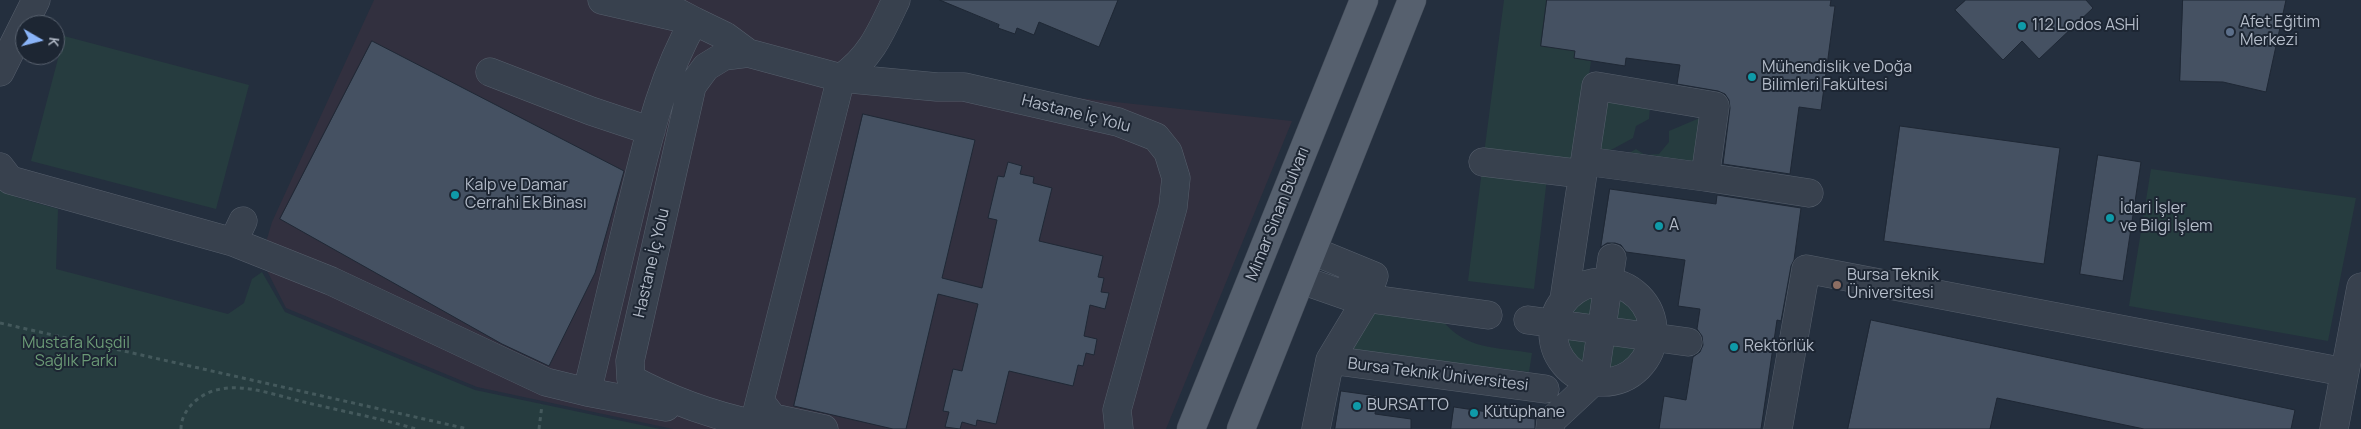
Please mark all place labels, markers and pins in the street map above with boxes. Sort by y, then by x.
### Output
place label: Afet Eğitim Merkezi [2240,13,2320,51]
place label: 112 Lodos ASHİ [2032,16,2139,36]
marker: 112 Lodos ASHİ [2016,20,2028,32]
marker: Afet Eğitim Merkezi [2224,26,2236,38]
place label: Mühendislik ve Doğa Bilimleri Fakültesi [1762,58,1912,96]
marker: Mühendislik ve Doğa Bilimleri Fakültesi [1746,71,1758,83]
place label: Kalp ve Damar Cerrahi Ek Binası [465,176,587,214]
marker: Kalp ve Damar Cerrahi Ek Binası [449,189,461,201]
place label: İdari İşler ve Bilgi İşlem [2120,199,2213,237]
marker: İdari İşler ve Bilgi İşlem [2104,212,2116,224]
place label: A [1669,216,1679,236]
marker: A [1653,220,1665,232]
place label: Bursa Teknik Üniversitesi [1847,266,1939,304]
marker: Bursa Teknik Üniversitesi [1831,279,1843,291]
place label: Rektörlük [1744,337,1814,357]
marker: Rektörlük [1728,341,1740,353]
place label: BURSATTO [1367,396,1449,416]
marker: BURSATTO [1351,400,1363,412]
place label: Kütüphane [1484,403,1565,423]
marker: Kütüphane [1468,407,1480,419]

